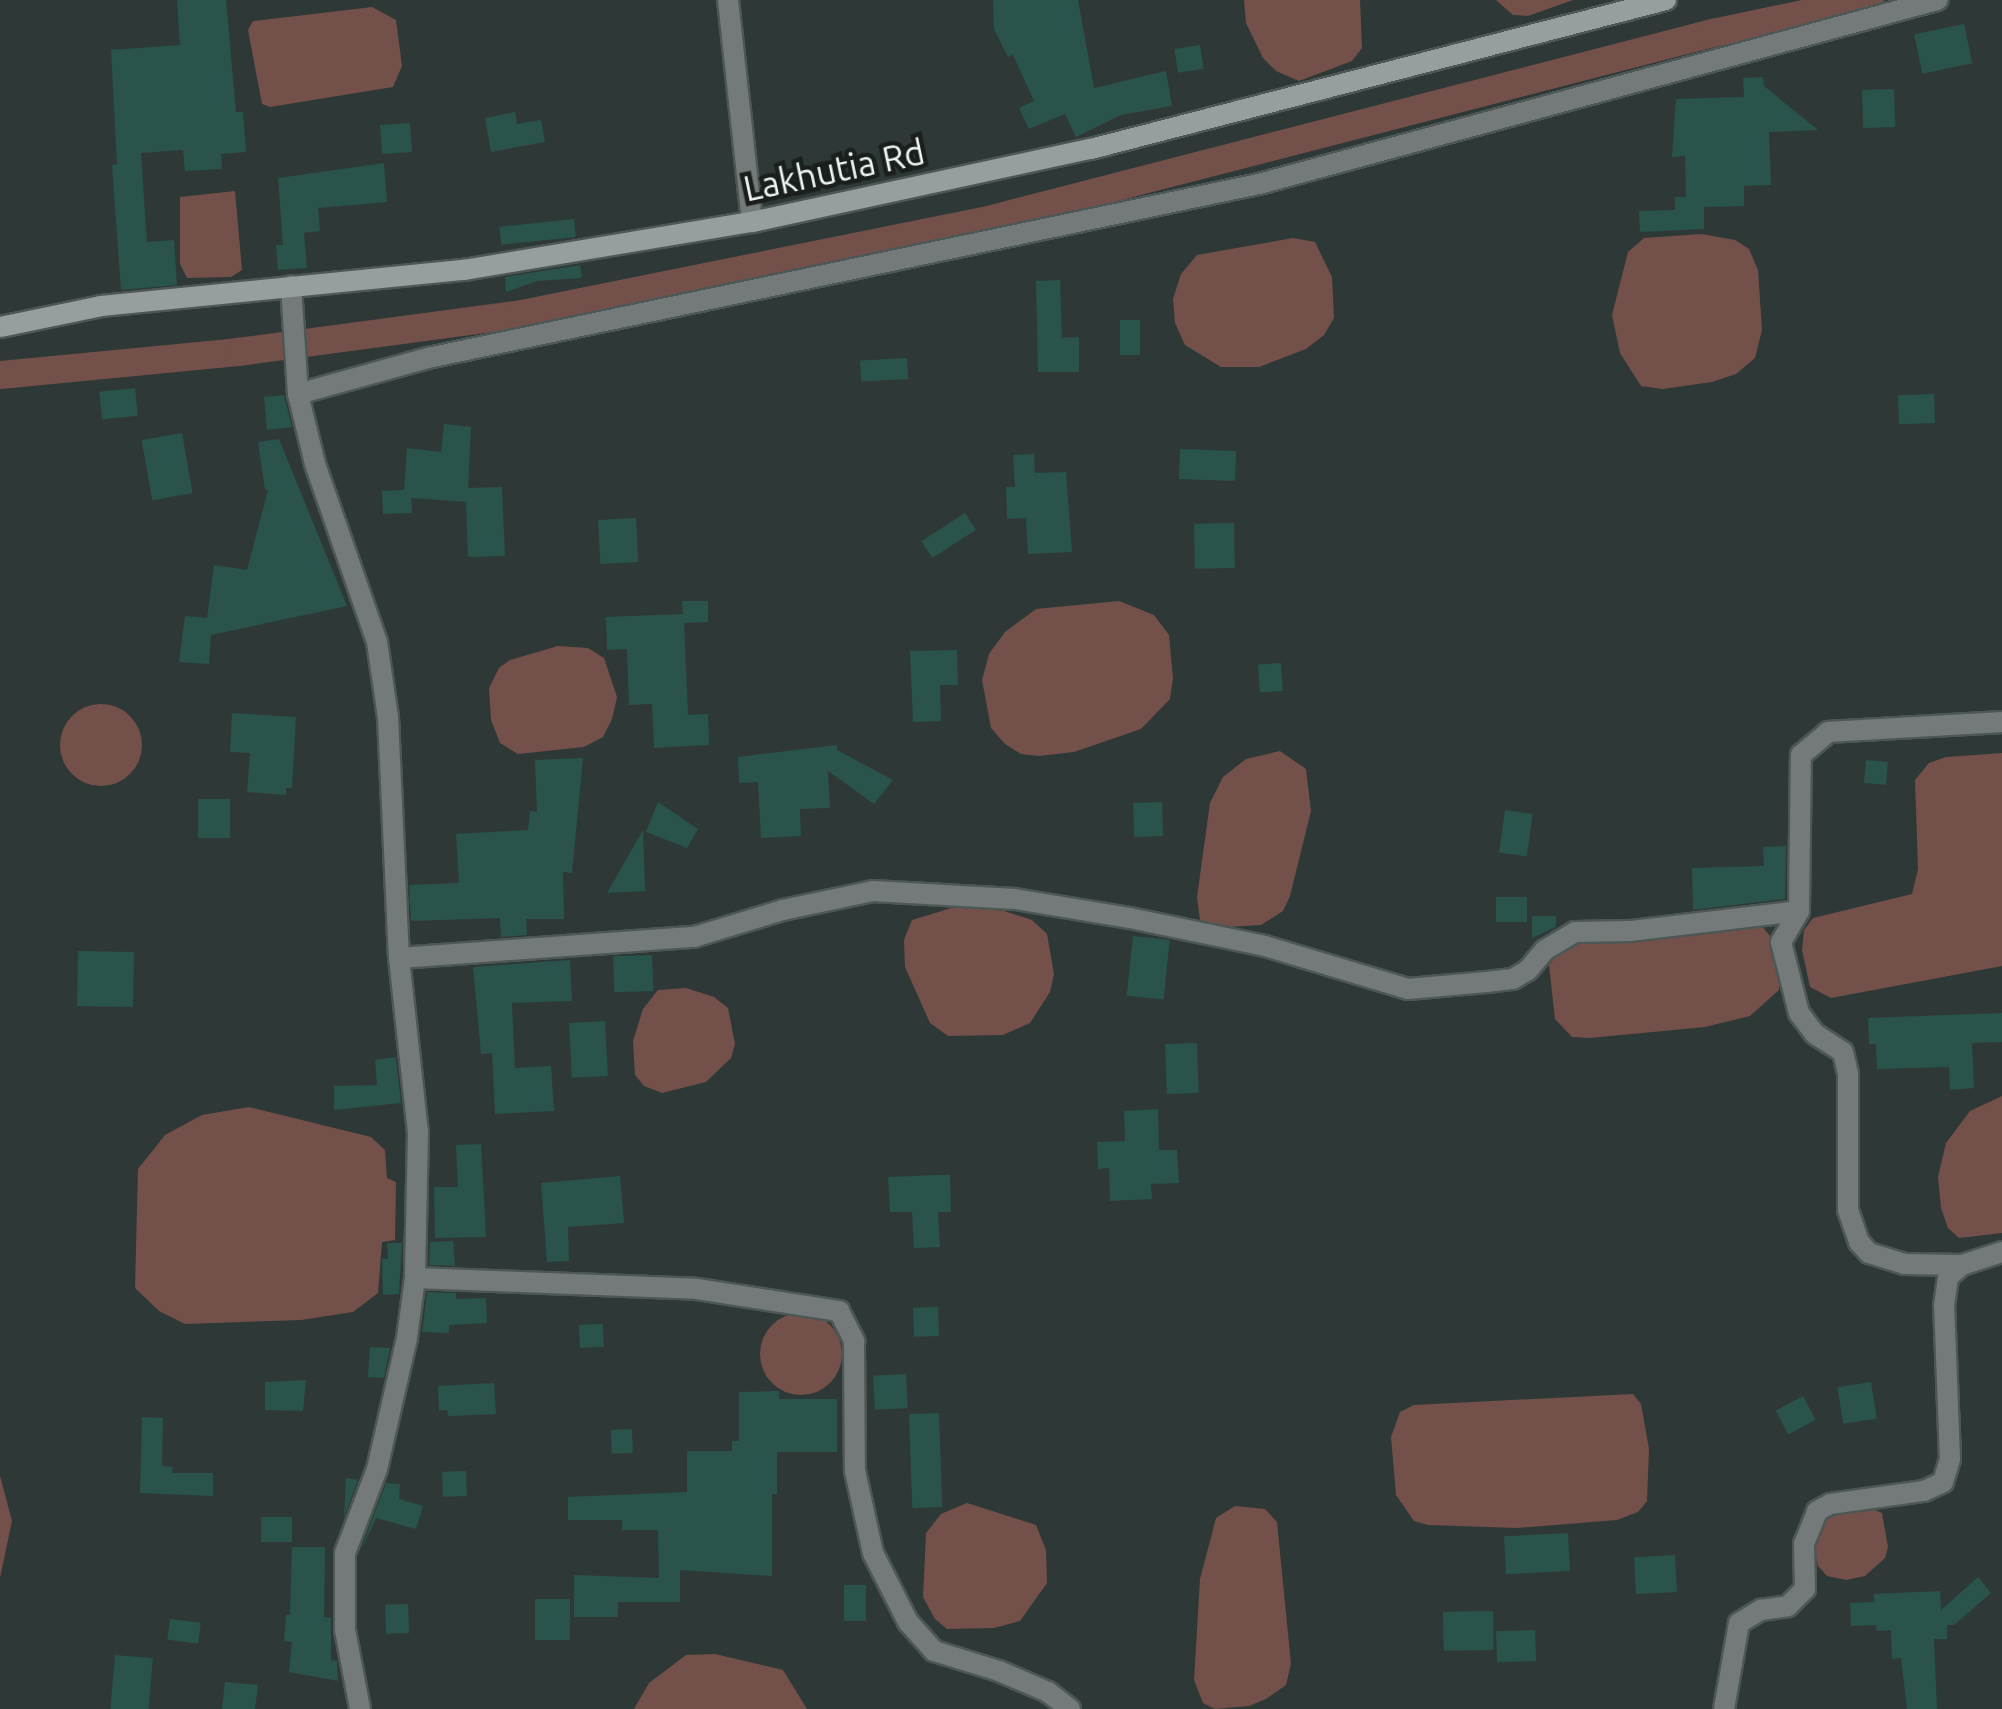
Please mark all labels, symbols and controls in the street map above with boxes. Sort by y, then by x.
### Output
street label: Lakhutia Rd [740,130,928,210]

